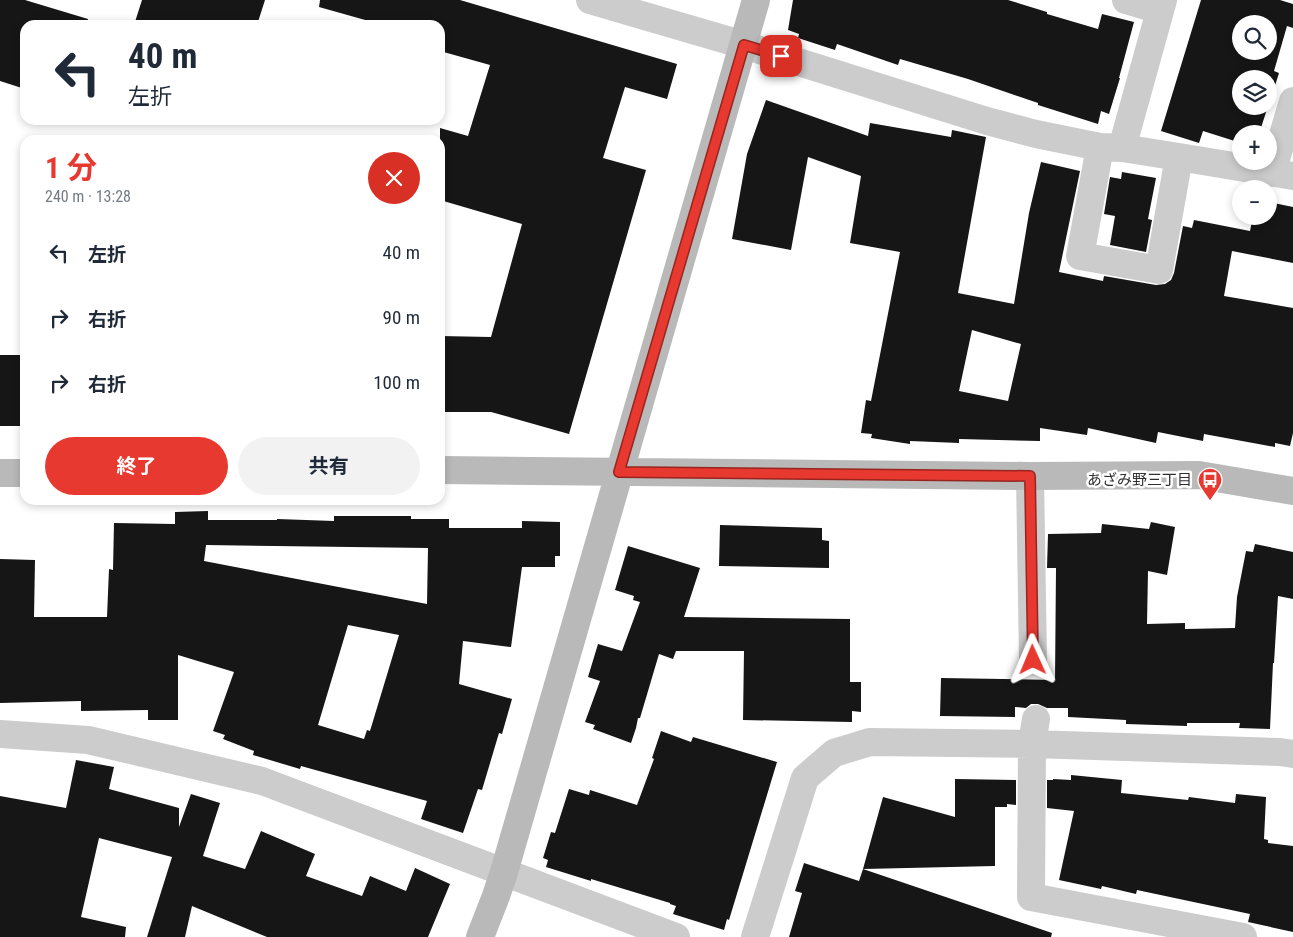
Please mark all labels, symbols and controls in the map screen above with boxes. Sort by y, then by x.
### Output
map controls [1232,15,1277,225]
button: search [1232,15,1277,60]
pin [760,35,802,77]
text: 40 m [128,36,197,77]
icon: left [45,40,110,105]
icon: arrive [767,42,795,70]
button: layers [1232,70,1277,115]
text: 左折 [128,84,172,109]
button: + [1232,125,1277,170]
text: 1 分 [45,150,97,185]
button: close [368,152,420,204]
button: − [1232,180,1277,225]
text: 240 m · 13:28 [45,187,131,206]
icon: left [45,239,73,267]
text: 40 m [383,241,420,264]
text: 左折 [88,243,126,266]
icon: right [45,304,73,332]
text: 90 m [383,306,420,329]
text: 右折 [88,308,126,331]
icon: right [45,369,73,397]
text: 100 m [373,371,420,394]
text: 右折 [88,373,126,396]
button: 終了 [45,437,228,495]
button: 共有 [238,437,420,495]
bus stop icon: あざみ野三丁目 [1197,467,1223,501]
place label: あざみ野三丁目 [1087,471,1192,489]
position arrow [1006,633,1058,685]

